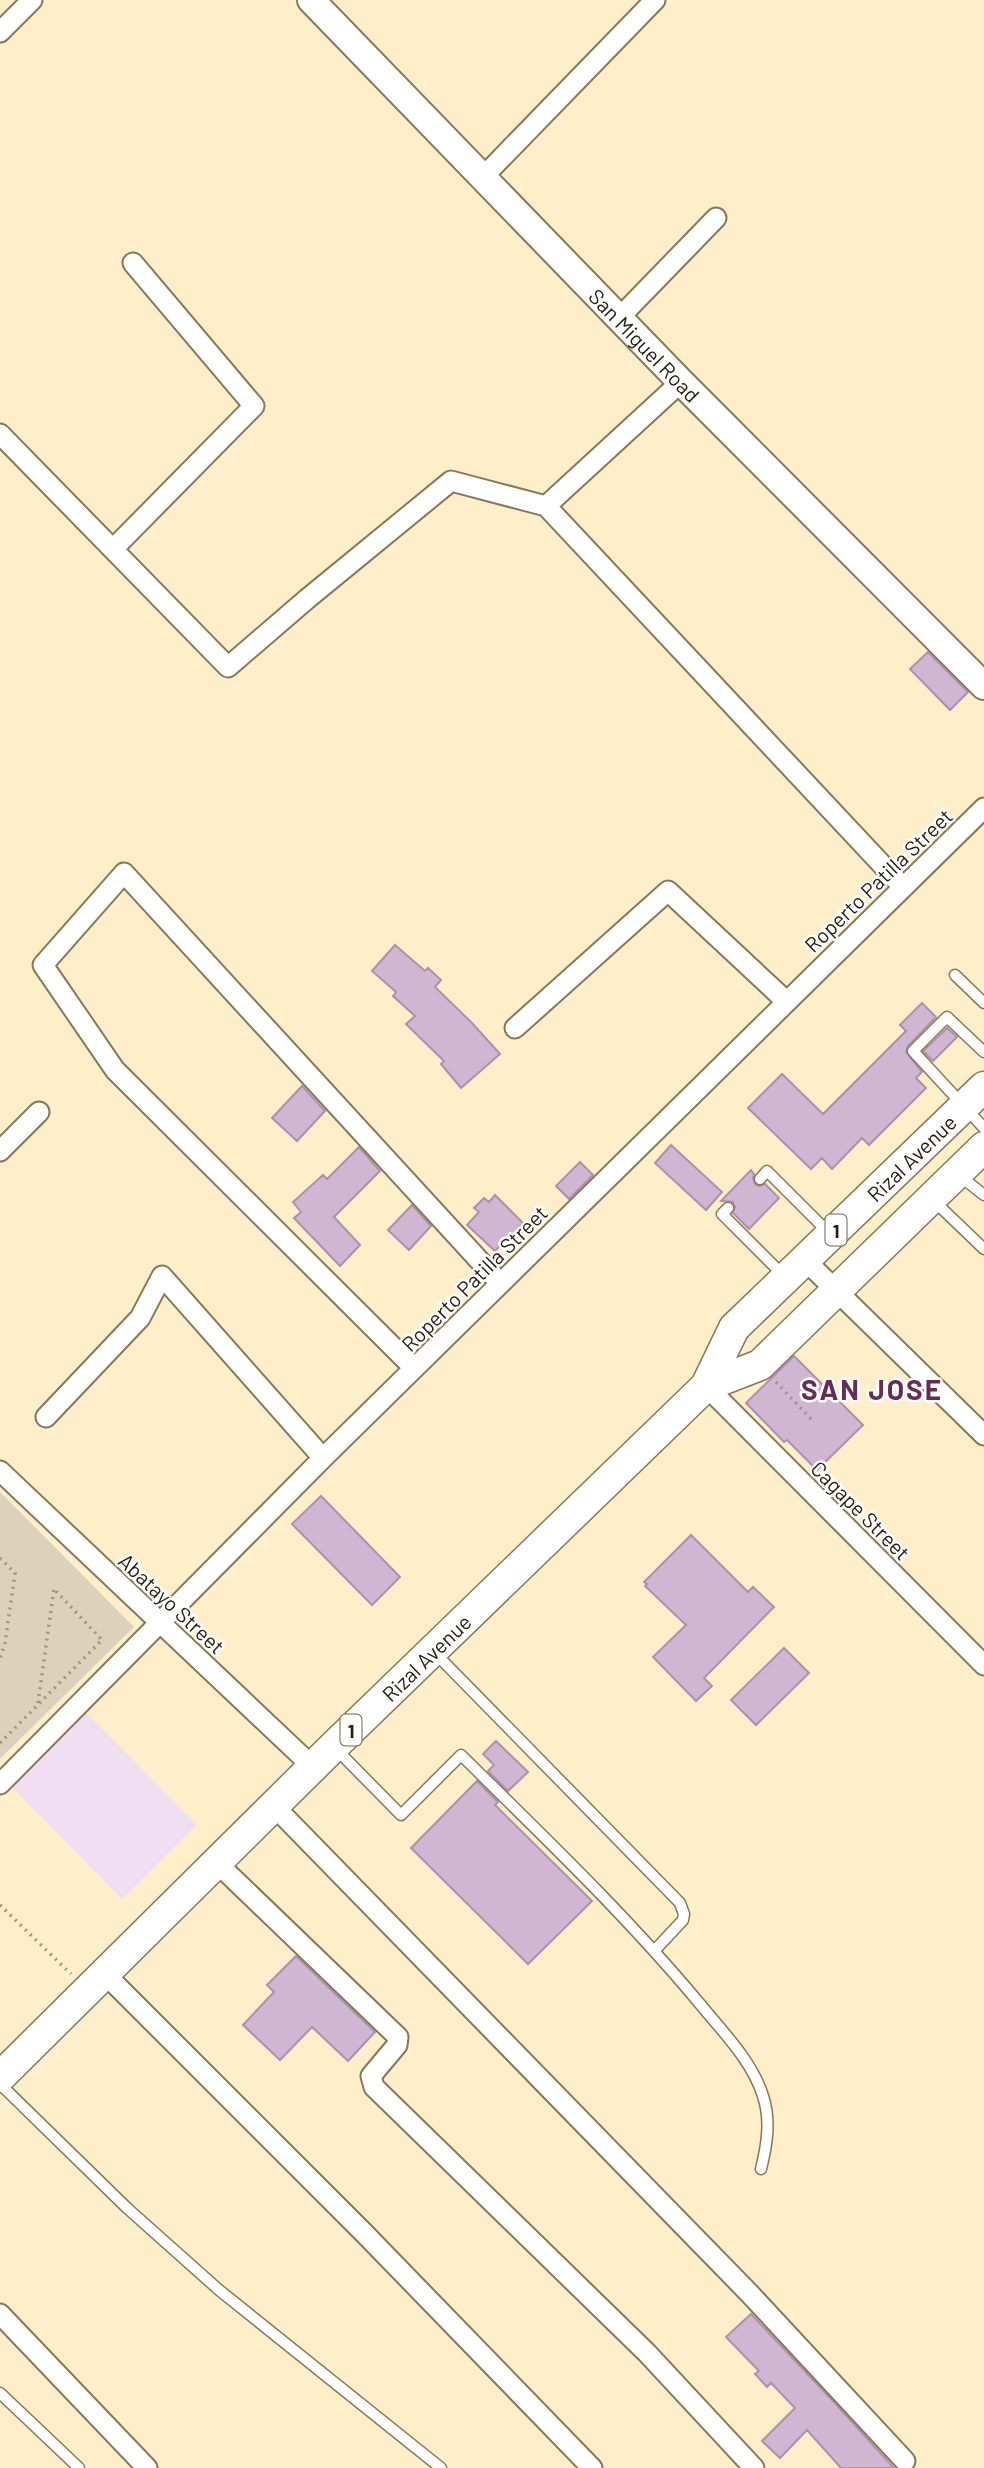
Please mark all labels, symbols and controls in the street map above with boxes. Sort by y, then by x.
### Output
street label: San Miguel Road [584,283,706,407]
street label: Roperto Patilla Street [799,803,957,957]
street label: Rizal Avenue [861,1109,961,1206]
street label: Roperto Patilla Street [396,1200,552,1356]
road number: 1 [826,1214,846,1246]
district label: SAN JOSE [801,1372,943,1406]
street label: Cagape Street [806,1455,916,1565]
street label: Abatayo Street [114,1548,230,1658]
street label: Rizal Avenue [376,1608,476,1706]
road number: 1 [340,1714,362,1746]

